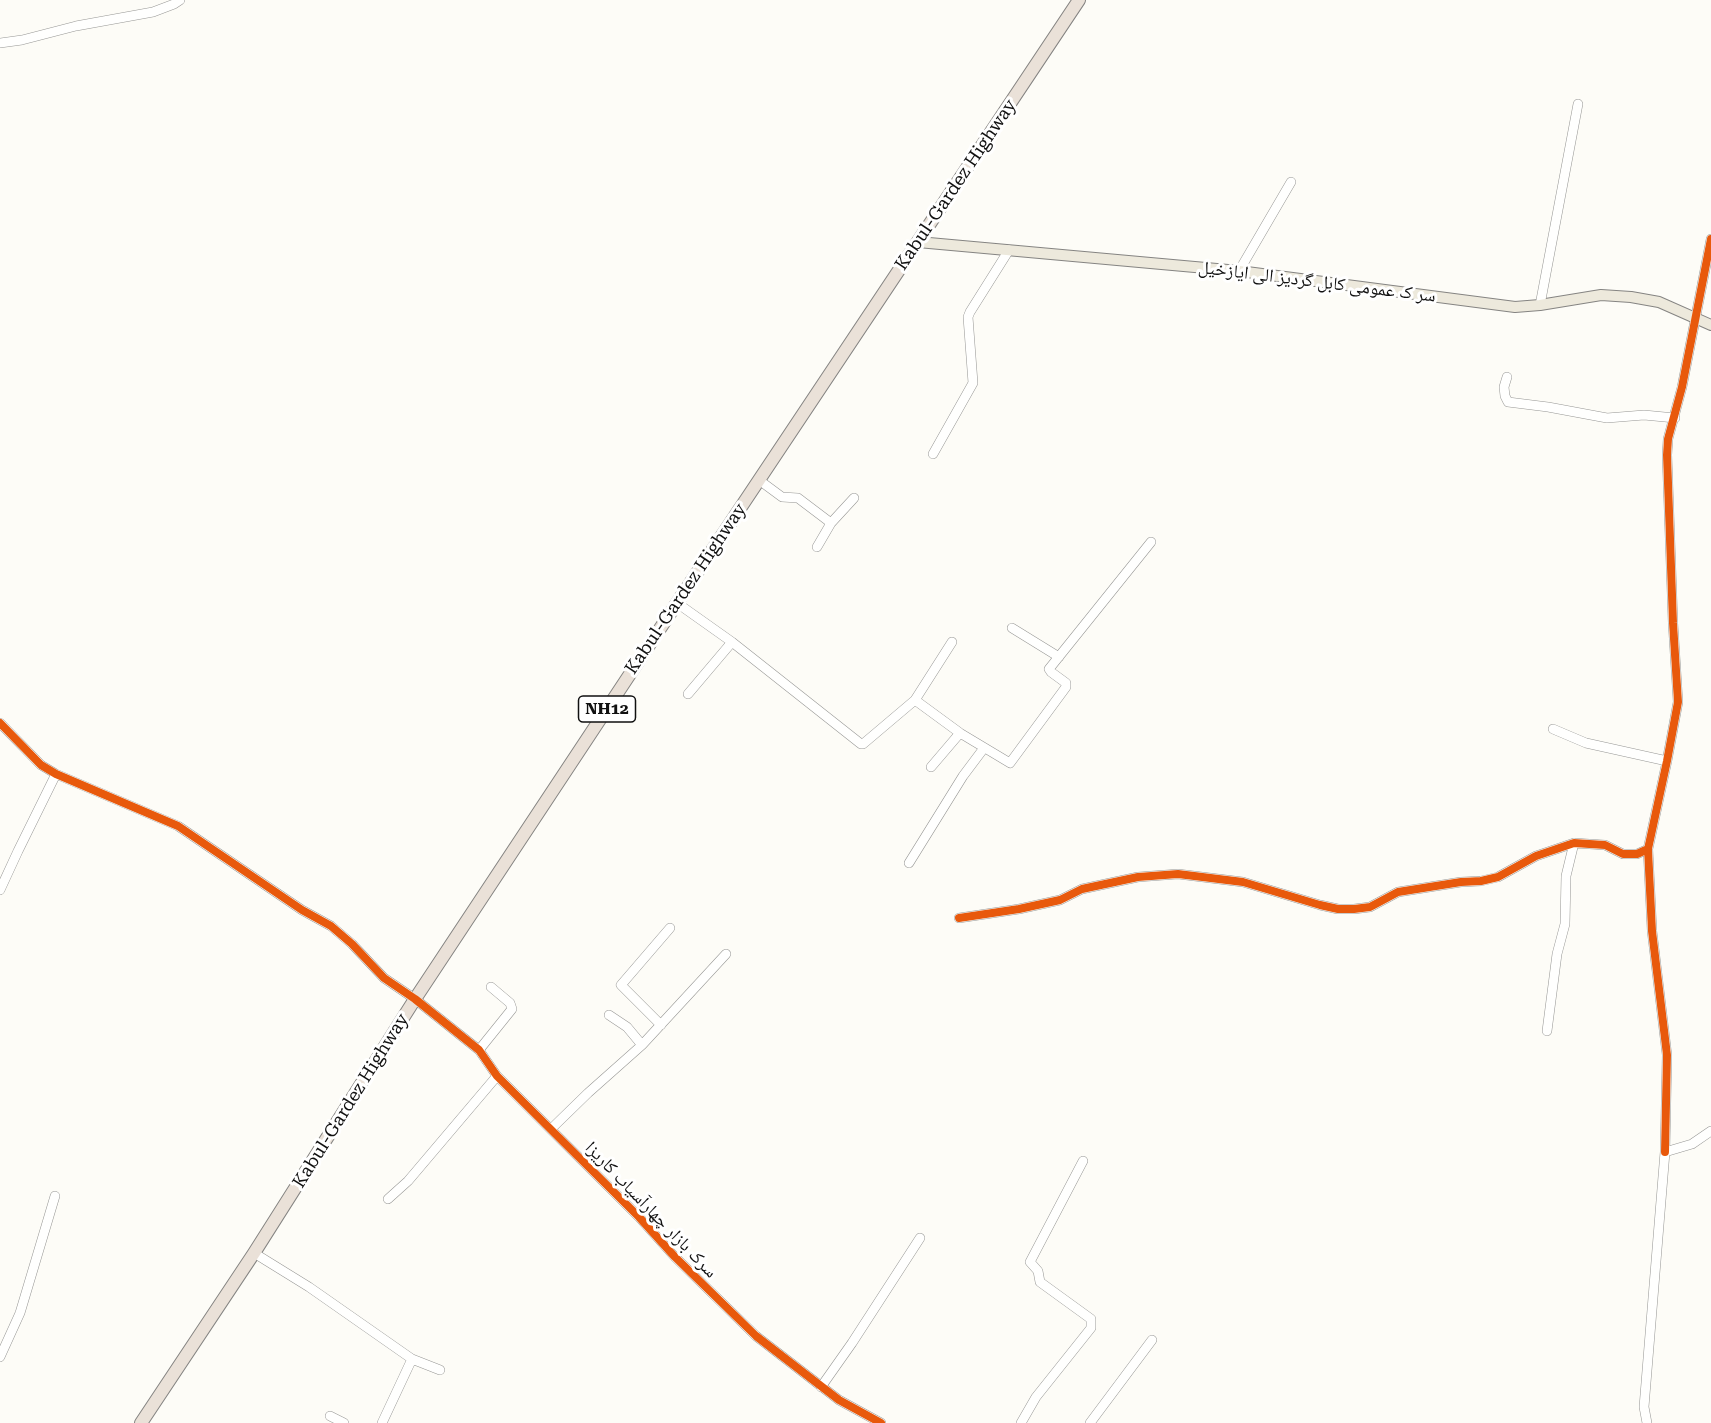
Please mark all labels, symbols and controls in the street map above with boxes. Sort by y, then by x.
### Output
street label: Kabul-Gardez Highway [891,95,1021,275]
street label: سر ک عمومی کابل گردیز الی ایازخیل [1197,257,1437,307]
street label: Kabul-Gardez Highway [621,499,751,679]
road number: NH12 [578,696,636,722]
street label: Kabul-Gardez Highway [288,1010,414,1192]
street label: سرک بازار چهارآسیاب کاریزا [580,1137,722,1283]

